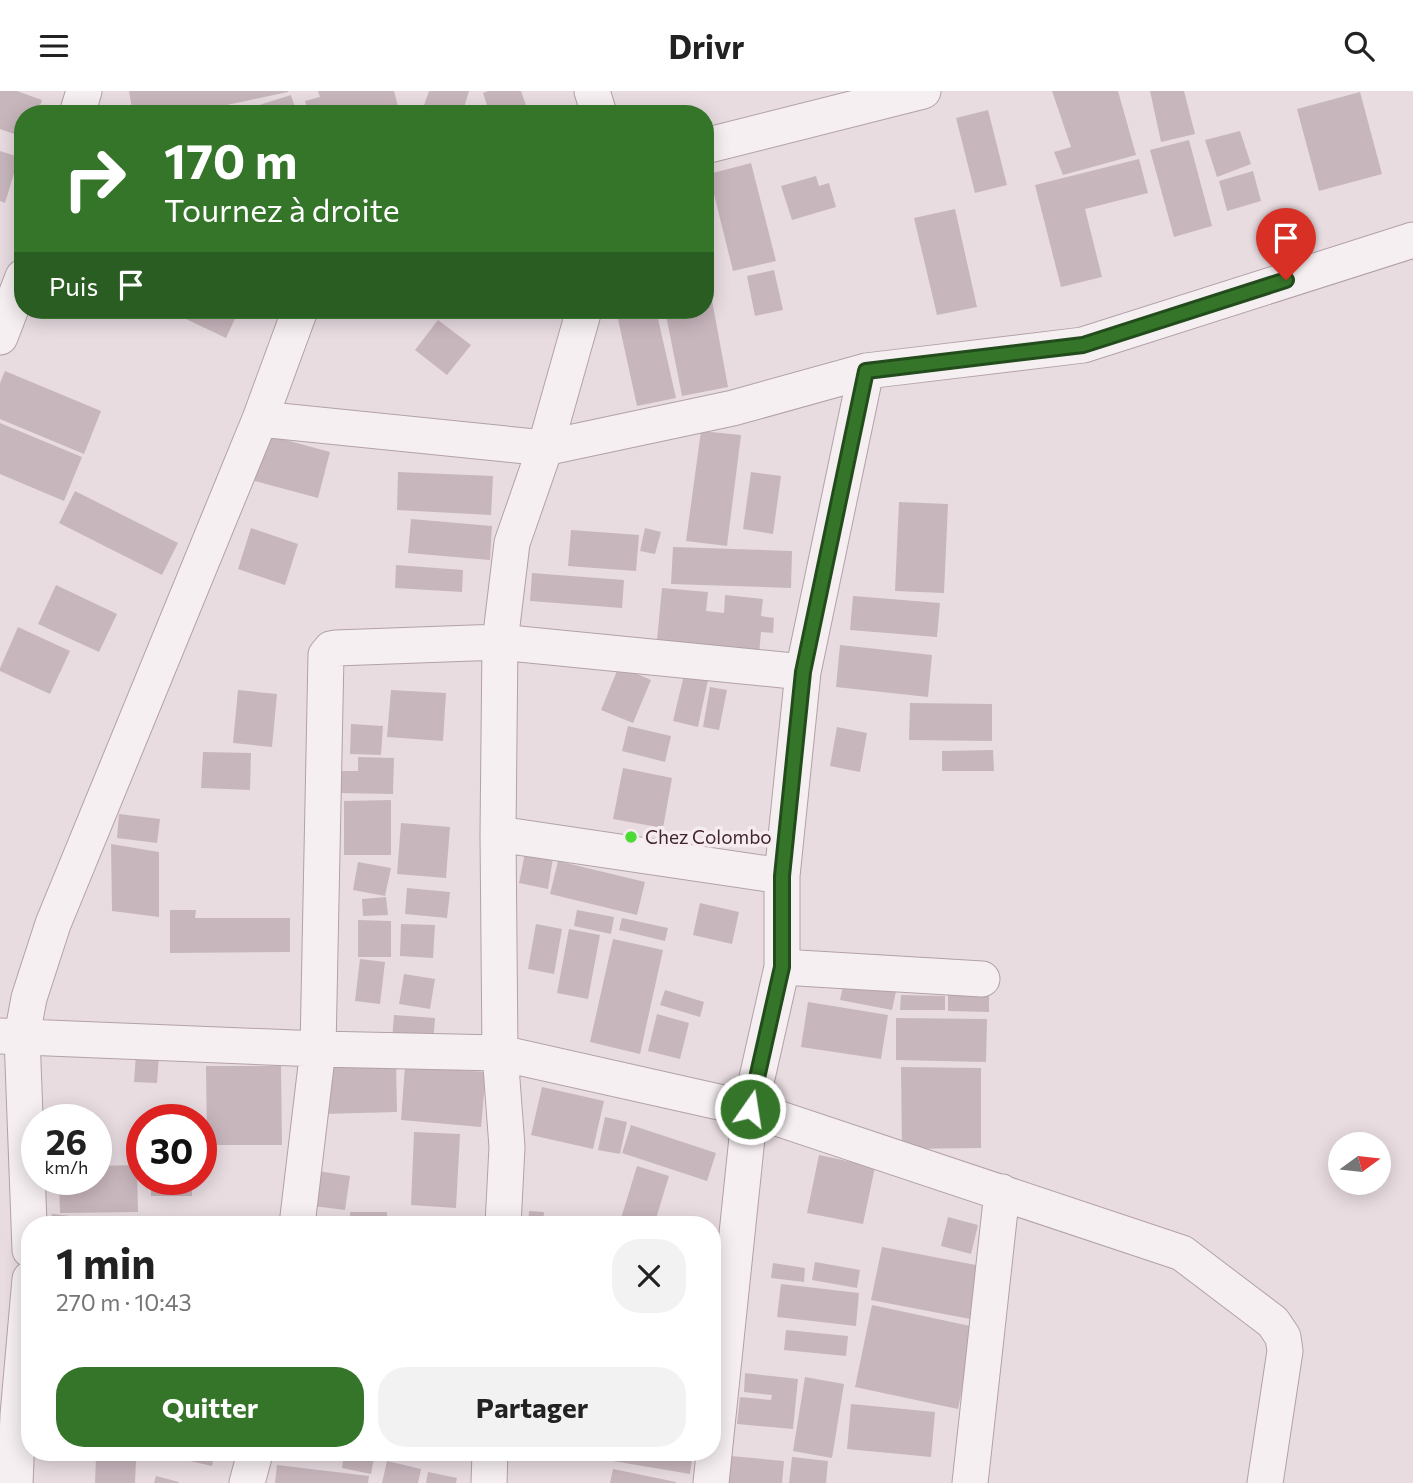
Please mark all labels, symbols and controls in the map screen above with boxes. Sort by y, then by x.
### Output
text: Drivr [668,26,745,66]
icon: menu [35,27,73,65]
icon: search [1340,27,1378,65]
text: 170 m [164,129,297,189]
icon: right [49,133,140,224]
text: Tournez à droite [164,189,400,229]
pin [1256,208,1316,280]
icon: arrive [1267,219,1305,257]
icon: arrive [112,266,150,304]
text: Puis [49,270,98,301]
place label: Chez Colombo [645,825,772,848]
marker: Chez Colombo [623,829,639,845]
position arrow [713,1072,787,1146]
speed limit sign: 30 [126,1104,217,1195]
text: 26 [46,1119,87,1162]
north arrow [1328,1132,1391,1195]
map controls [1328,1132,1391,1195]
text: km/h [45,1156,88,1178]
text: 1 min [56,1236,156,1288]
button: close [612,1239,686,1313]
text: 270 m · 10:43 [56,1288,192,1316]
button: Quitter [56,1367,364,1447]
button: Partager [378,1367,686,1447]

